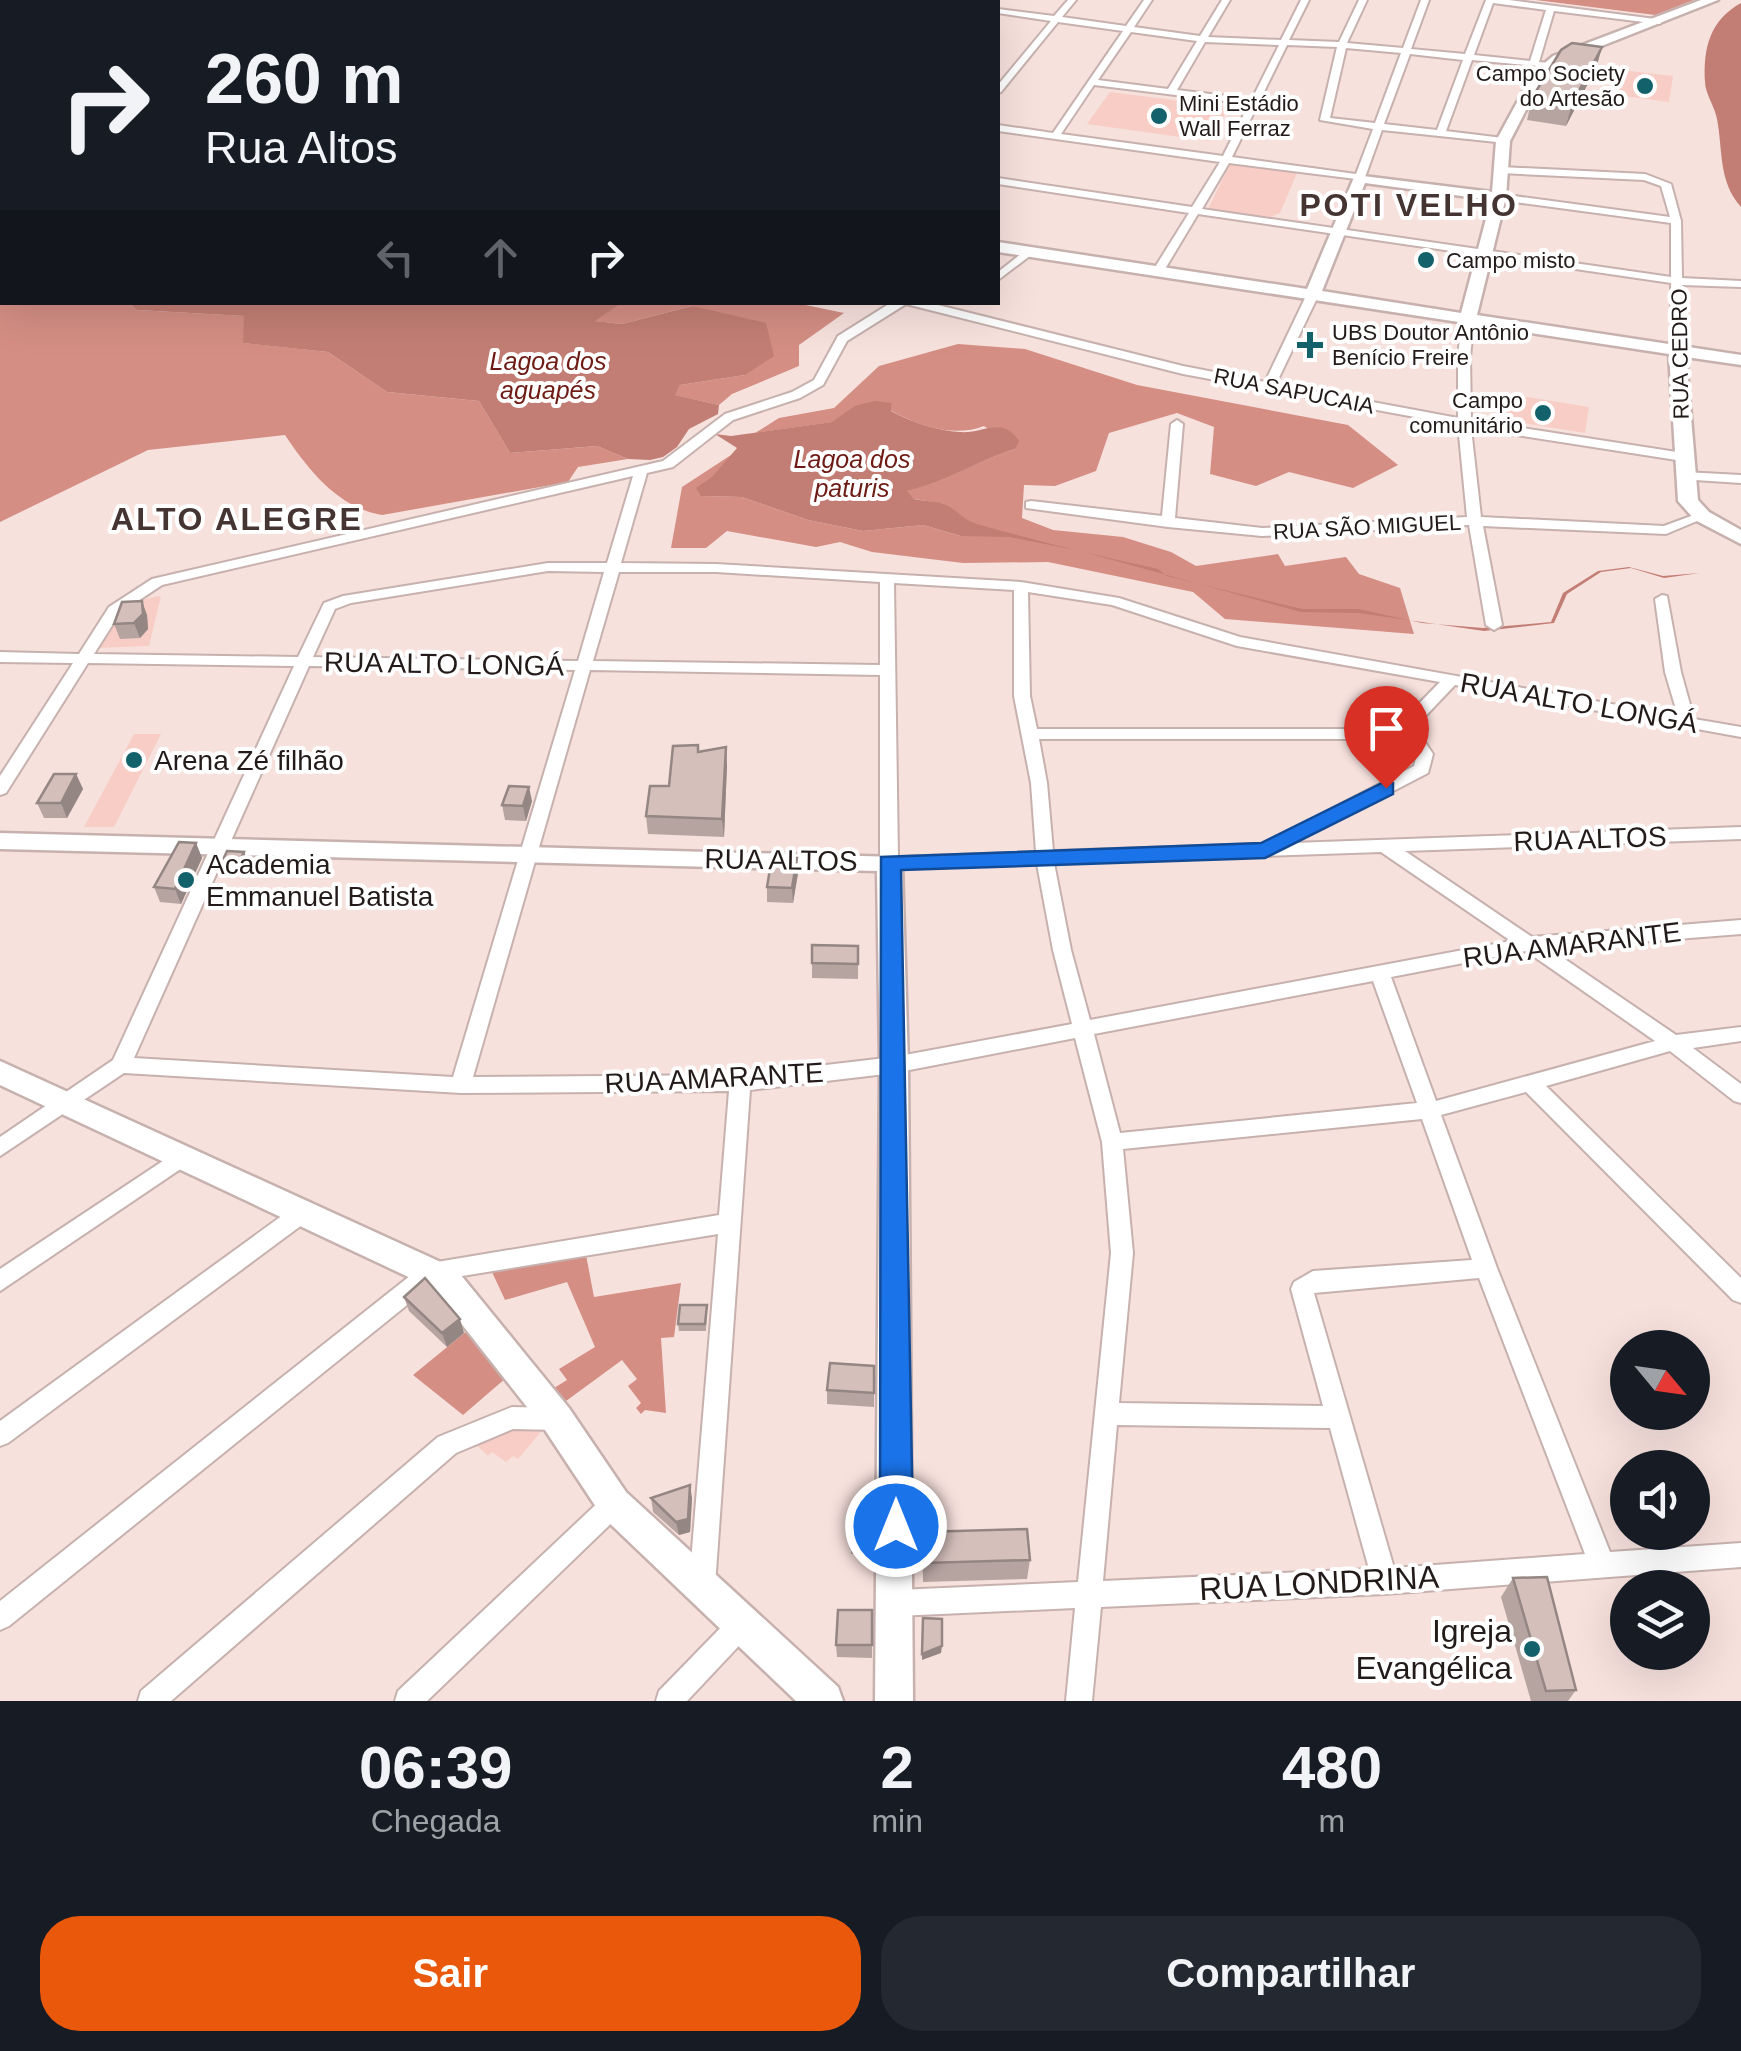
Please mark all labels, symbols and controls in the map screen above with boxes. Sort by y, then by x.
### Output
icon: right [40,40,170,170]
text: 260 m [205,40,403,118]
place label: Campo Society do Artesão [1476,61,1625,111]
marker: Campo Society do Artesão [1634,75,1656,97]
place label: Mini Estádio Wall Ferraz [1179,91,1299,141]
marker: Mini Estádio Wall Ferraz [1148,105,1170,127]
text: Rua Altos [205,122,398,173]
district label: POTI VELHO [1300,187,1518,223]
icon: left [368,230,423,285]
icon: ahead [473,230,528,285]
icon: right [578,230,633,285]
place label: Campo misto [1446,248,1576,273]
marker: Campo misto [1415,249,1437,271]
street label: RUA CEDRO [1666,288,1694,420]
place label: UBS Doutor Antônio Benício Freire [1332,320,1529,370]
marker: UBS Doutor Antônio Benício Freire [1297,332,1323,358]
water label: Lagoa dos aguapés [490,347,606,404]
street label: RUA SAPUCAIA [1212,363,1377,419]
place label: Campo comunitário [1409,388,1523,438]
marker: Campo comunitário [1532,402,1554,424]
water label: Lagoa dos paturis [794,445,910,502]
district label: ALTO ALEGRE [111,501,363,537]
street label: RUA SÃO MIGUEL [1272,510,1462,544]
street label: RUA ALTO LONGÁ [324,646,565,682]
street label: RUA ALTO LONGÁ [1458,667,1700,739]
pin [1344,686,1429,789]
icon: arrive [1359,701,1414,756]
place label: Arena Zé filhão [154,745,344,776]
marker: Arena Zé filhão [123,749,145,771]
street label: RUA ALTOS [1513,821,1667,857]
street label: RUA ALTOS [704,843,858,877]
place label: Academia Emmanuel Batista [206,849,434,912]
marker: Academia Emmanuel Batista [175,869,197,891]
street label: RUA AMARANTE [1461,916,1683,974]
street label: RUA AMARANTE [604,1057,824,1099]
north arrow [1610,1330,1710,1430]
map controls [1610,1330,1710,1670]
button: sound [1610,1450,1710,1550]
position arrow [844,1474,948,1578]
street label: RUA LONDRINA [1198,1559,1440,1607]
button: layers [1610,1570,1710,1670]
place label: Igreja Evangélica [1355,1613,1512,1686]
marker: Igreja Evangélica [1521,1638,1543,1660]
text: 06:39 [359,1734,512,1801]
text: 2 [880,1734,914,1801]
text: 480 [1282,1734,1382,1801]
text: Chegada [371,1803,501,1839]
text: min [871,1803,923,1839]
text: m [1319,1803,1345,1839]
button: Sair [40,1916,861,2031]
button: Compartilhar [881,1916,1701,2031]

